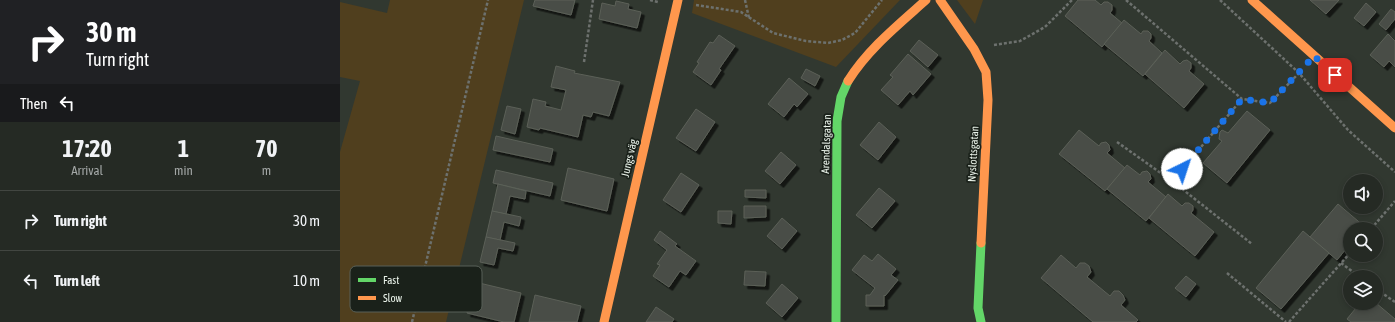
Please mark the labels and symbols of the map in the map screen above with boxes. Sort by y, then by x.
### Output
pin [1318,58,1352,92]
street label: Arendalsgatan [819,114,833,174]
street label: Nyslottsgatan [966,126,980,182]
street label: Jungs väg [619,138,639,178]
position arrow [1161,148,1203,190]
legend [350,266,482,312]
text: Fast [383,274,399,286]
text: Slow [383,292,402,304]

